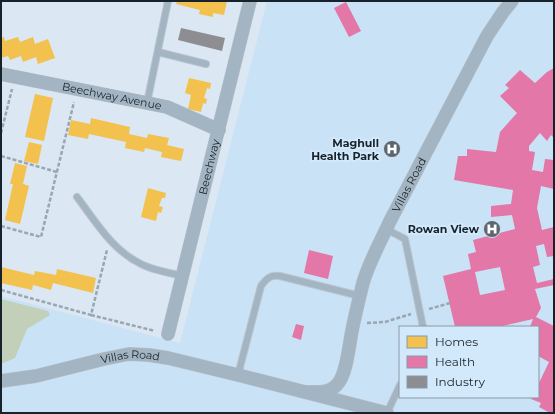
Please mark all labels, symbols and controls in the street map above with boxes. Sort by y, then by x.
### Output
street label: Beechway Avenue [61,79,163,113]
place label: Maghull Health Park [311,136,380,163]
street label: Beechway [196,138,223,196]
hospital icon: Maghull Health Park [382,139,402,159]
street label: Villas Road [389,155,429,215]
hospital icon: Rowan View [482,219,502,239]
place label: Rowan View [408,222,480,236]
legend [399,326,539,398]
text: Homes [435,334,478,349]
street label: Villas Road [99,347,161,367]
text: Health [435,354,475,369]
text: Industry [435,374,485,389]

